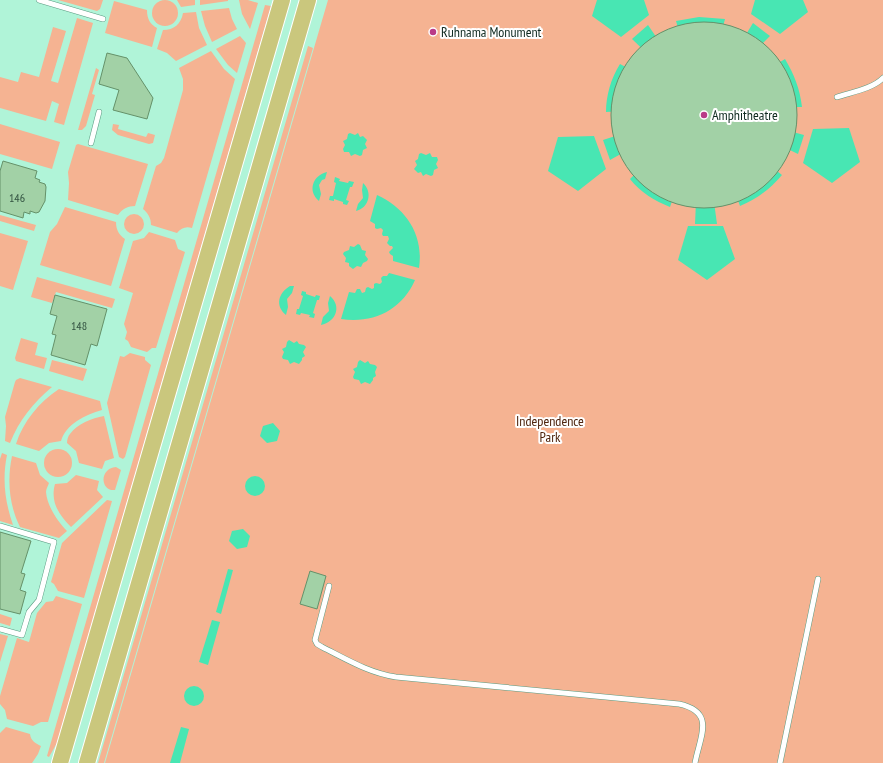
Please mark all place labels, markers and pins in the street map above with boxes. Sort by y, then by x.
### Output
place label: Ruhnama Monument [441,23,542,41]
marker: Ruhnama Monument [428,27,438,37]
place label: Amphitheatre [712,106,778,124]
marker: Amphitheatre [699,110,709,120]

